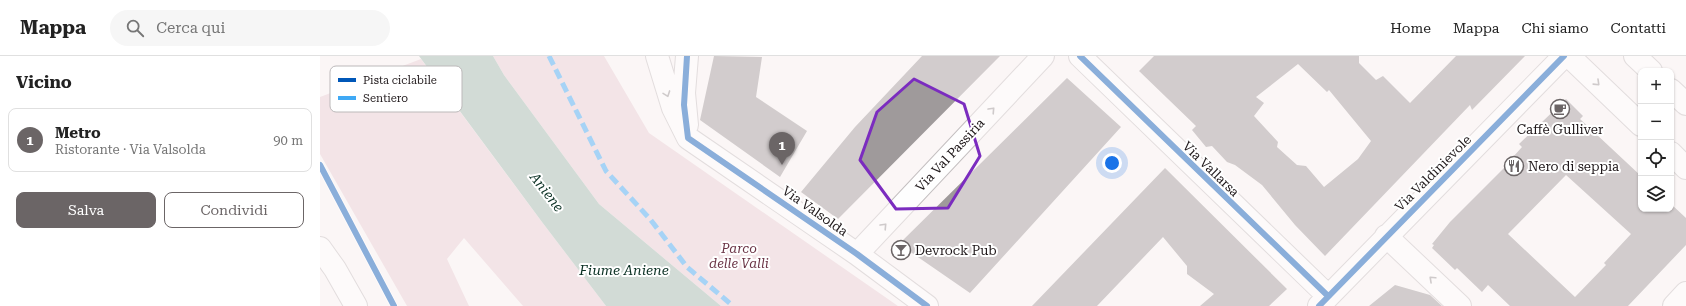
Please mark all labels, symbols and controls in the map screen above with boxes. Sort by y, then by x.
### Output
search box [110,10,390,46]
text: Mappa [20,16,86,39]
icon: search [124,17,146,39]
text: Cerca qui [156,19,225,37]
text: Home [1390,20,1431,36]
text: Mappa [1453,20,1499,36]
text: Chi siamo [1521,20,1589,36]
text: Contatti [1611,20,1666,36]
legend [330,66,462,112]
map controls [1638,68,1674,212]
button: + [1638,68,1674,104]
text: Vicino [16,72,72,92]
text: Pista ciclabile [363,74,437,87]
one-way arrow [1592,78,1600,86]
one-way arrow [663,90,671,97]
text: Sentiero [363,92,408,105]
cafe icon: Caffè Gulliver [1549,98,1571,120]
button: − [1638,104,1674,140]
one-way arrow [987,107,995,115]
street label: Via Val Passiria [912,115,988,195]
place label: Caffè Gulliver [1517,122,1604,137]
text: Metro [55,124,101,142]
pin: 1 [769,132,795,165]
street label: Via Valdinievole [1392,132,1474,214]
text: 1 [26,133,34,148]
text: 90 m [273,133,303,148]
street label: Via Vallarsa [1180,138,1242,200]
button: locate [1638,140,1674,176]
text: Ristorante · Via Valsolda [55,142,206,157]
your location [1102,153,1122,173]
restaurant icon: Nero di seppia [1503,155,1525,177]
place label: Nero di seppia [1528,159,1619,174]
water label: Aniene [526,169,567,215]
button: layers [1638,176,1674,212]
street label: Via Valsolda [779,183,851,239]
button: Salva [16,192,156,228]
button: Condividi [164,192,304,228]
one-way arrow [879,223,887,231]
bar icon: Devrock Pub [890,239,912,261]
park label: Parco delle Valli [709,241,769,271]
place label: Devrock Pub [915,243,997,258]
water label: Fiume Aniene [578,262,669,278]
one-way arrow [1429,277,1437,284]

